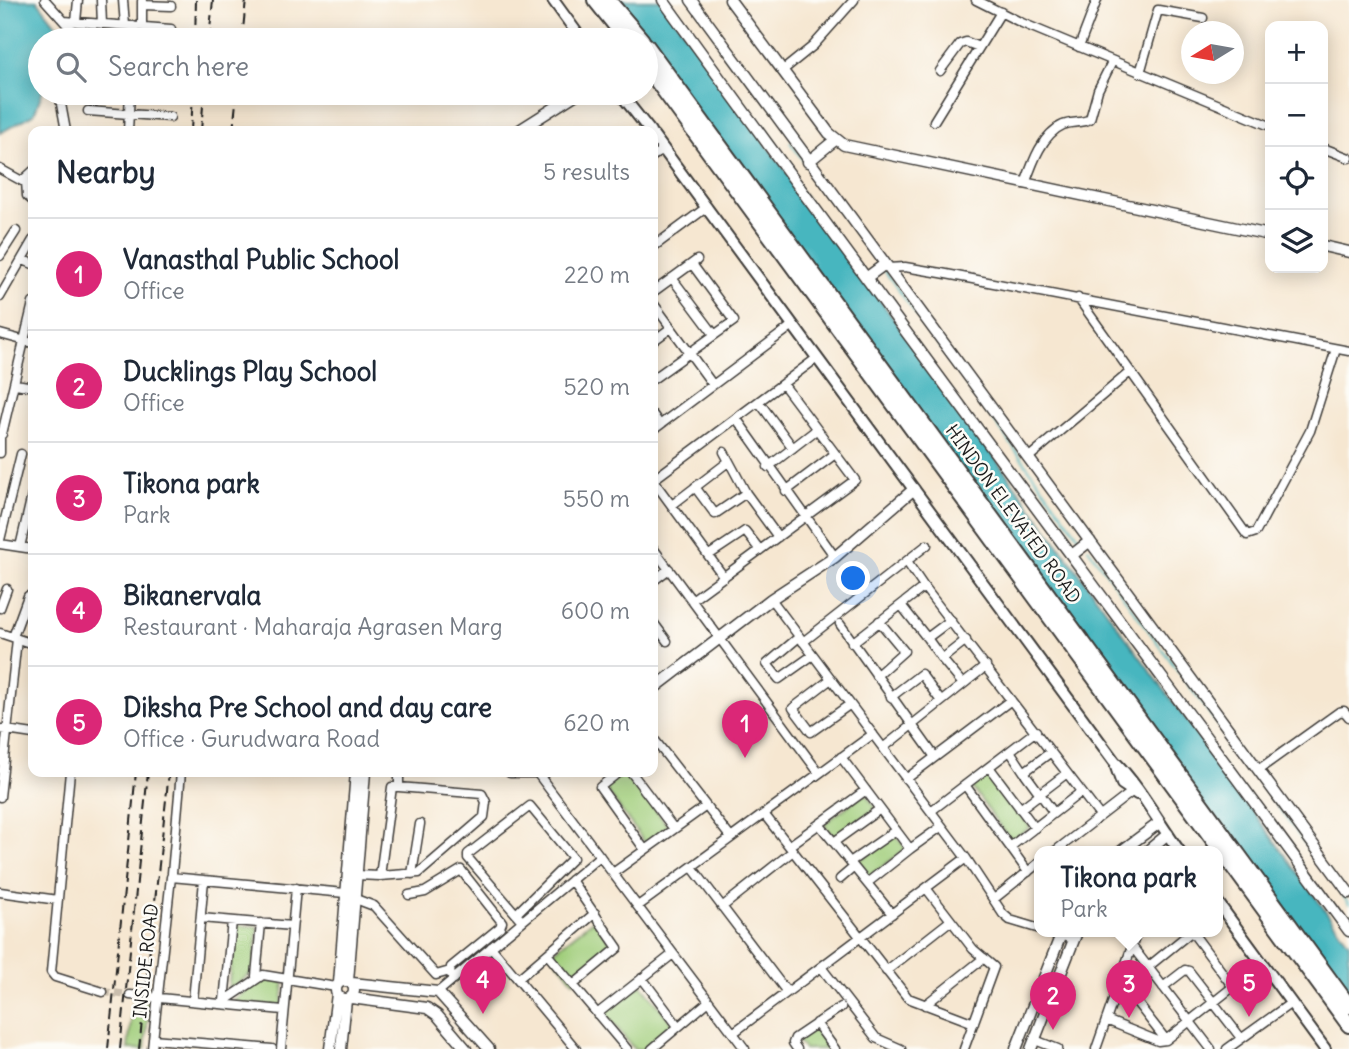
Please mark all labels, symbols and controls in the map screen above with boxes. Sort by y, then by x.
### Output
north arrow [1181,21,1244,84]
map controls [1265,21,1328,273]
button: + [1265,21,1328,84]
search box [28,28,658,105]
icon: search [52,48,90,86]
text: Search here [108,50,249,83]
button: − [1265,84,1328,147]
button: locate [1265,147,1328,210]
text: Nearby [56,153,156,191]
text: 5 results [543,157,630,186]
button: layers [1265,210,1328,273]
text: Vanasthal Public School [123,243,399,276]
text: 1 [74,260,84,289]
text: 220 m [564,260,630,289]
text: Office [123,276,185,305]
text: Ducklings Play School [123,355,377,388]
text: 2 [73,372,85,401]
text: 520 m [563,372,630,401]
text: Office [123,388,185,417]
street label: HINDON ELEVATED ROAD [941,420,1086,608]
text: Tikona park [123,467,260,500]
text: 3 [72,484,86,513]
text: 550 m [563,484,630,513]
text: Park [123,500,171,529]
your location [836,561,870,595]
text: Bikanervala [123,579,261,612]
text: 4 [72,596,86,625]
text: 600 m [561,596,630,625]
text: Restaurant · Maharaja Agrasen Marg [123,612,503,641]
text: Diksha Pre School and day care [123,691,492,724]
pin: 1 [722,700,768,758]
text: 5 [72,708,86,737]
text: 620 m [563,708,630,737]
text: Office · Gurudwara Road [123,724,380,753]
popup [1034,846,1223,937]
text: Tikona park [1060,861,1197,894]
text: Park [1060,894,1108,923]
street label: INSIDE ROAD [128,902,163,1020]
pin: 4 [460,956,506,1014]
pin: 5 [1226,959,1272,1017]
pin: 3 [1106,960,1152,1018]
pin: 2 [1030,972,1076,1030]

